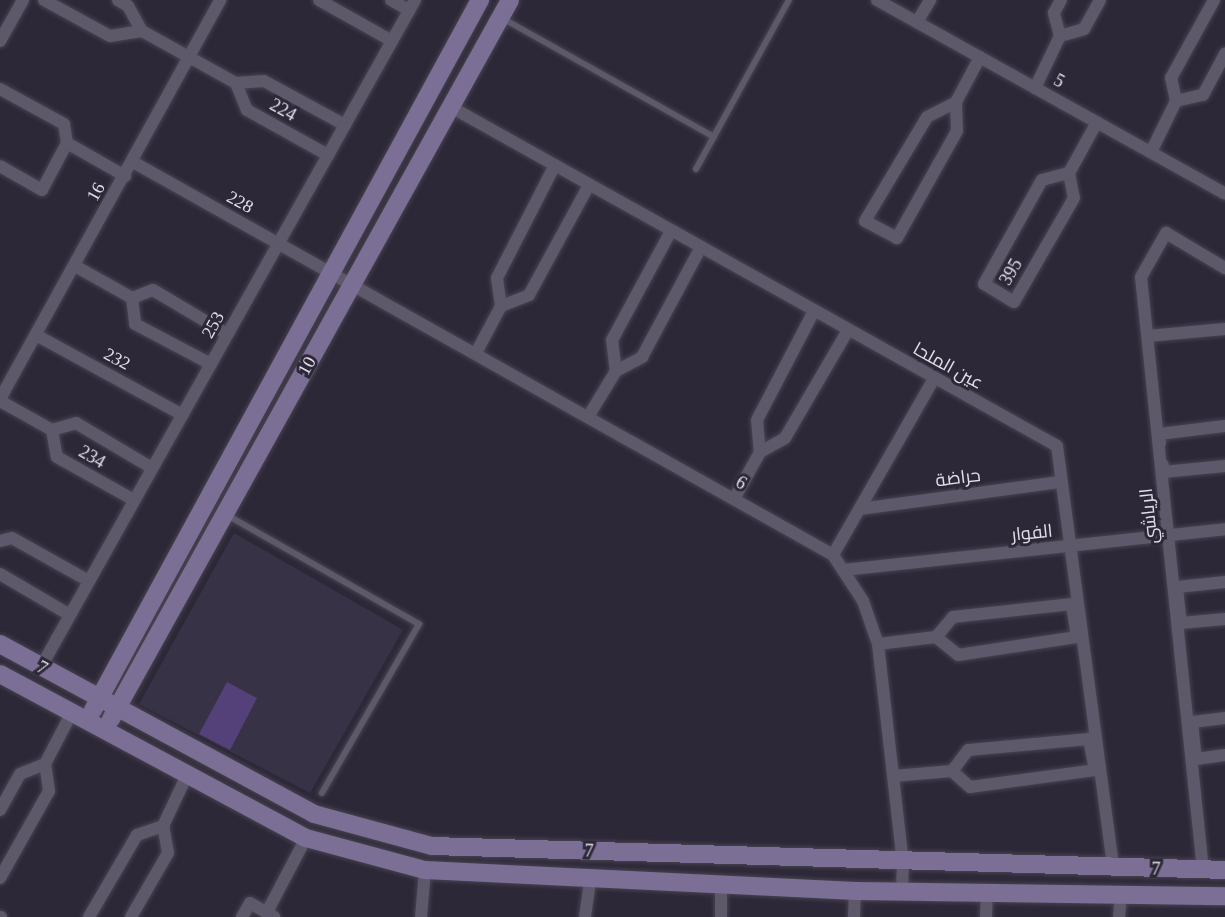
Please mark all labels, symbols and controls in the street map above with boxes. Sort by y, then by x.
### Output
street label: 5 [1050,69,1068,93]
street label: 224 [266,94,300,126]
street label: 16 [82,179,110,205]
street label: 228 [223,186,257,218]
street label: 395 [995,255,1027,289]
street label: 253 [197,308,229,342]
street label: عين الملحا [909,338,987,394]
street label: 232 [100,343,134,375]
street label: 10 [293,353,321,379]
street label: 234 [75,441,109,473]
street label: حراضة [934,465,982,491]
street label: 6 [732,471,750,495]
street label: الرياشي [1135,487,1163,545]
street label: الفوار [1010,520,1054,546]
street label: 7 [33,656,51,680]
street label: 7 [584,840,594,862]
street label: 7 [1151,858,1161,880]

